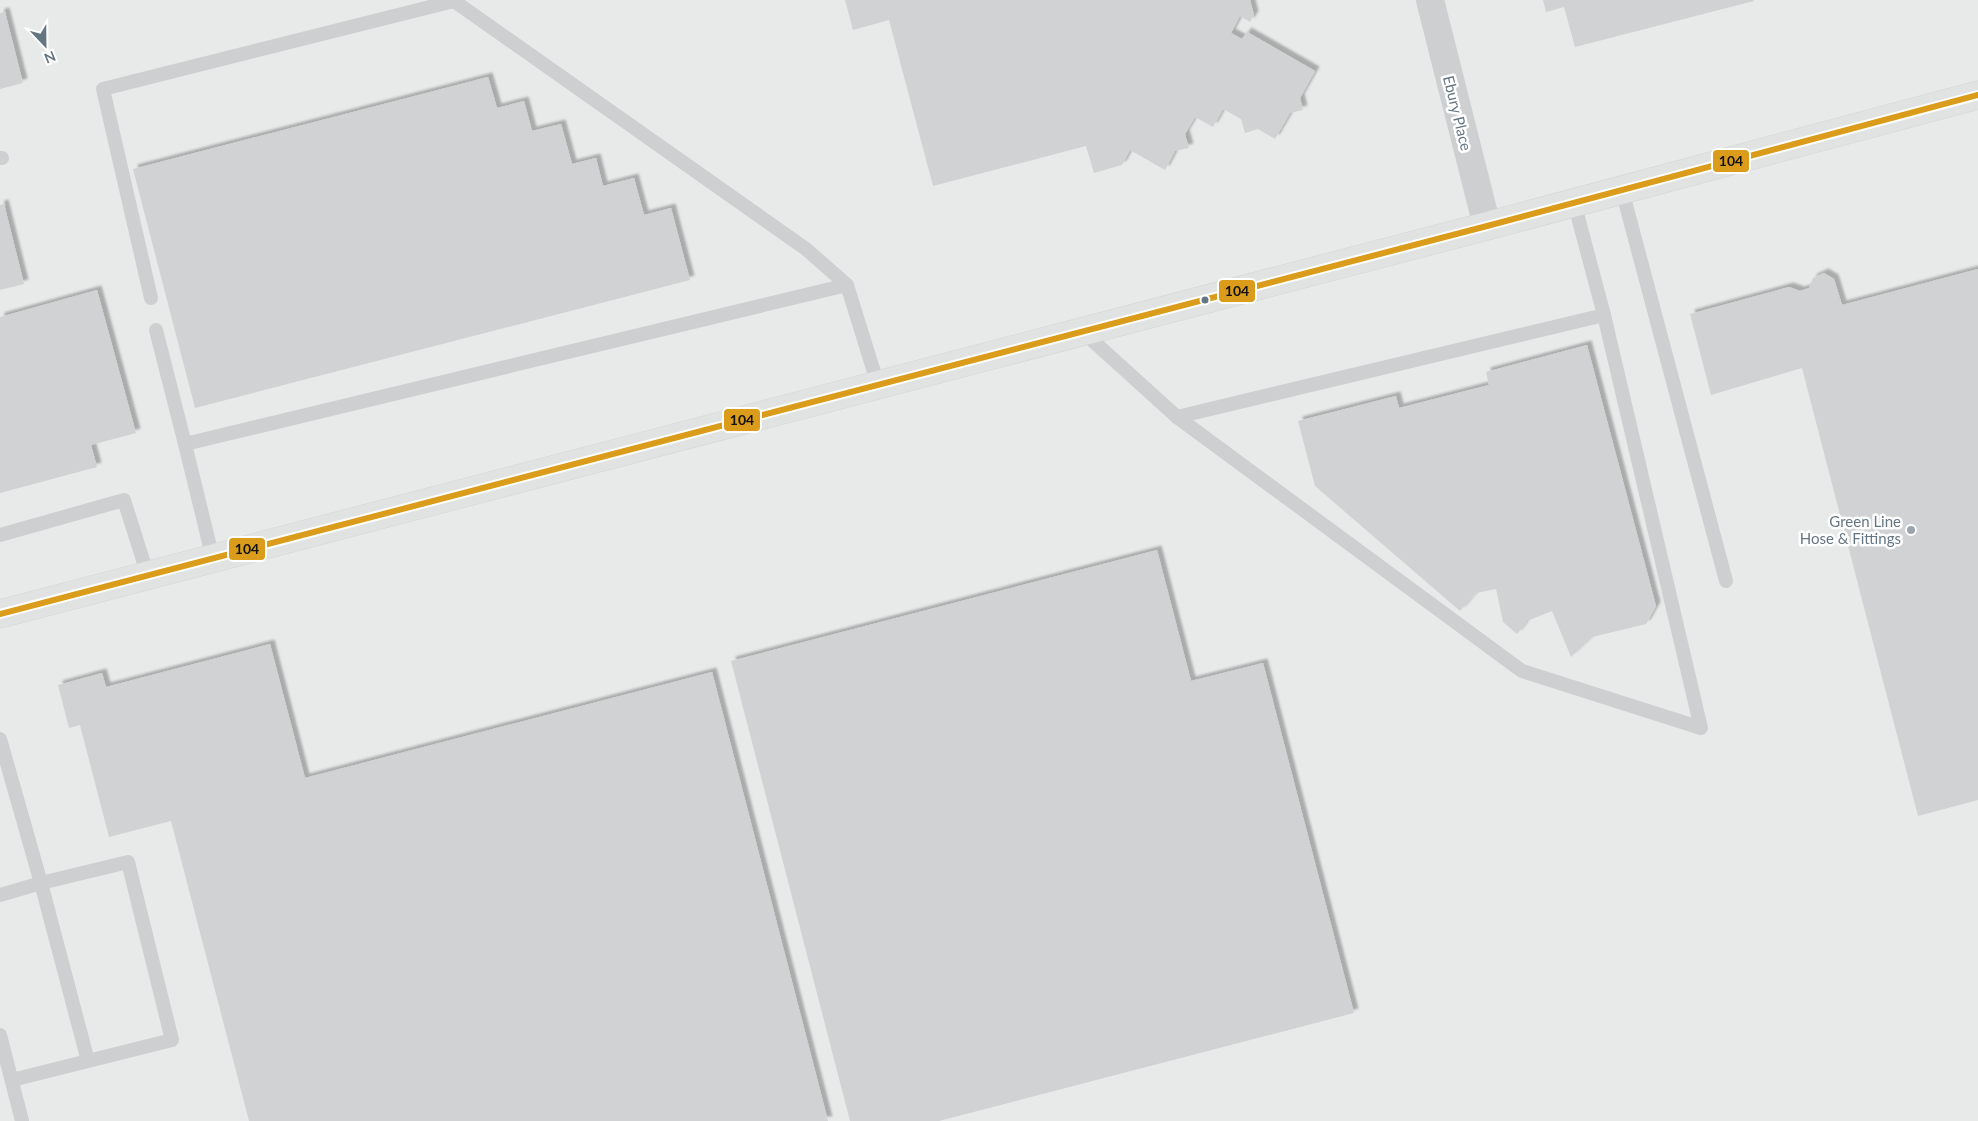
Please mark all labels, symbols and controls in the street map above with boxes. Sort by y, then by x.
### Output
north arrow [20,20,70,70]
text: N [42,48,58,67]
street label: Ebury Place [1440,73,1476,153]
line badge: 104 [1712,149,1750,173]
text: 104 [1719,152,1743,169]
line badge: 104 [1218,279,1256,303]
text: 104 [1225,282,1249,299]
unlabelled marker [1200,295,1210,305]
line badge: 104 [723,408,761,432]
text: 104 [730,411,754,428]
place label: Green Line Hose & Fittings [1800,512,1901,547]
marker: Green Line Hose & Fittings [1905,524,1917,536]
line badge: 104 [228,537,266,561]
text: 104 [235,540,259,557]

